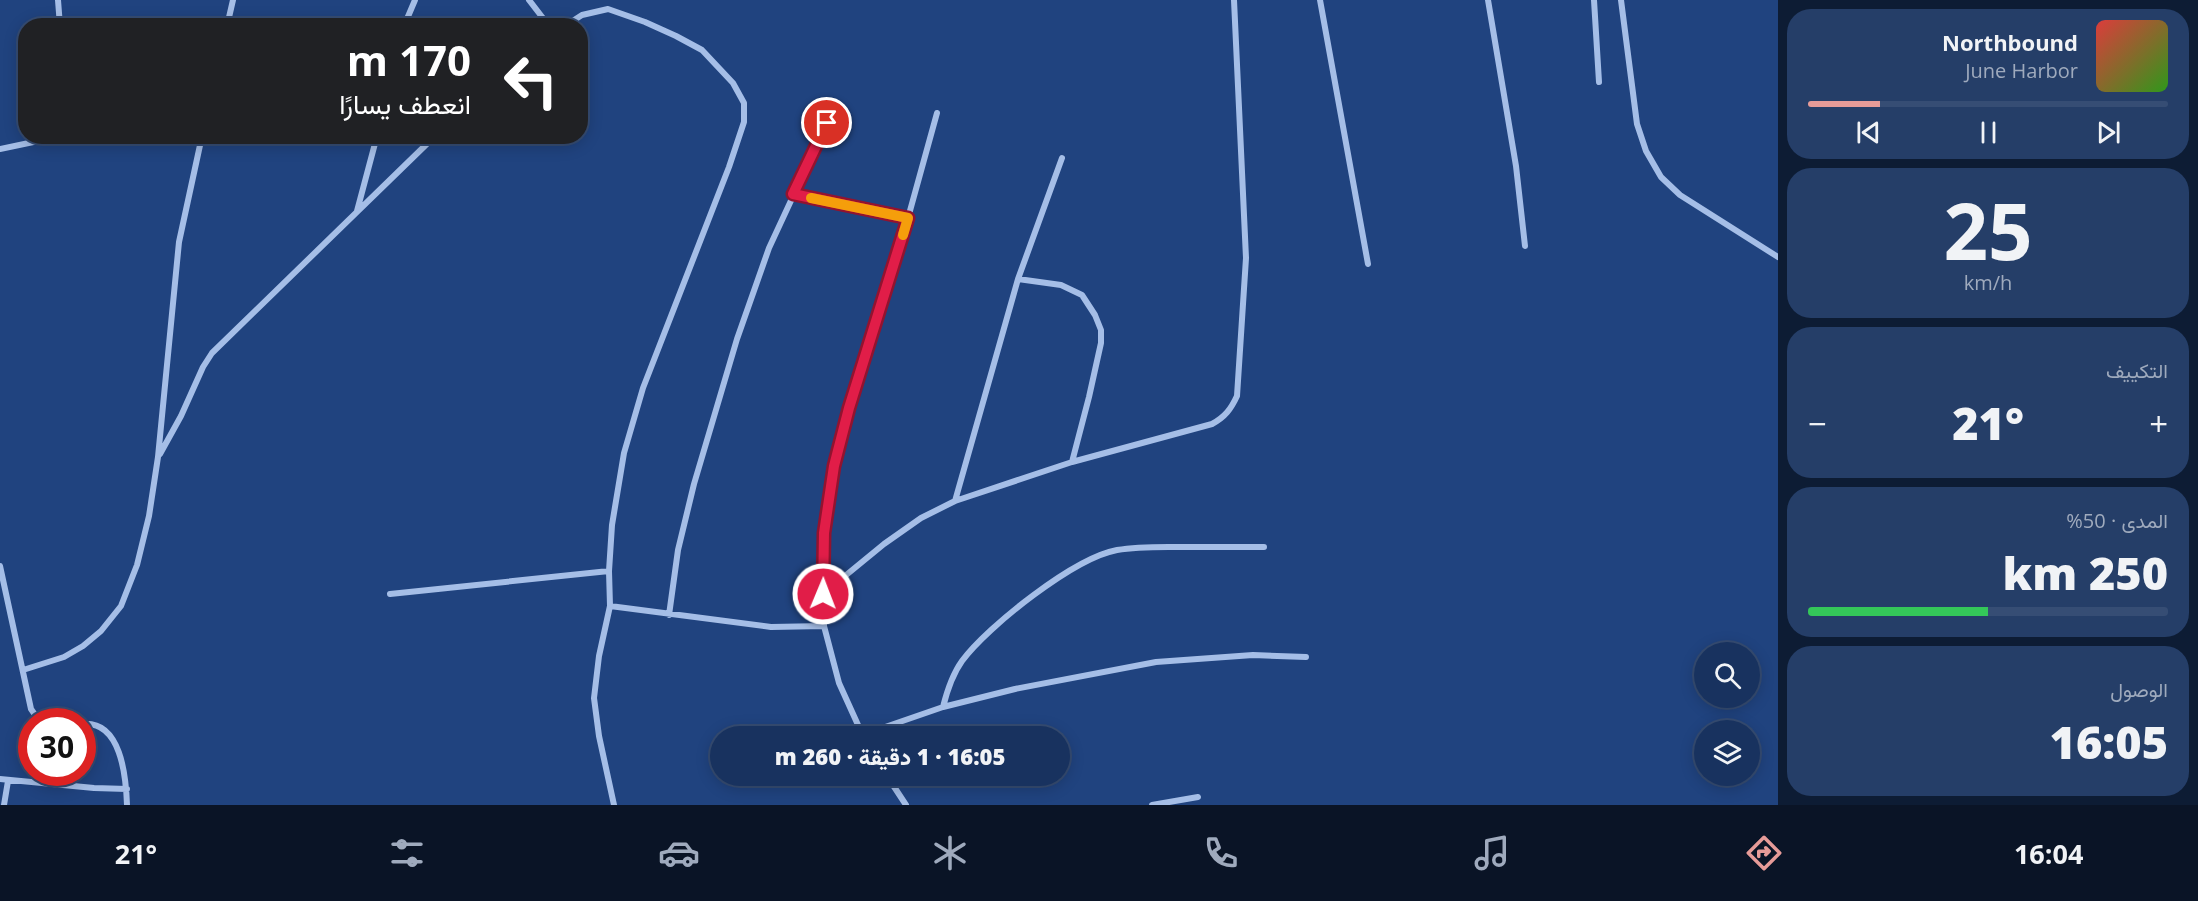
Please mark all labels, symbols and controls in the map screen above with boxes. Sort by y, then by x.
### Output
text: Northbound [1942,27,2078,57]
text: 170 m [347,31,471,88]
icon: left [492,42,570,120]
text: June Harbor [1965,57,2078,84]
text: انعطف يسارًا [339,85,471,122]
pin [801,97,852,148]
icon: arrive [810,106,843,139]
icon: previous [1852,116,1885,149]
icon: pause [1972,116,2005,149]
icon: next [2092,116,2125,149]
text: 25 [1943,177,2033,283]
text: km/h [1964,269,2012,296]
text: التكييف [2106,357,2168,384]
text: 21° [1952,392,2024,453]
text: − [1808,401,1827,446]
text: + [2149,401,2168,446]
text: المدى · 50% [2066,507,2168,534]
text: 250 km [2003,542,2168,603]
position arrow [791,562,855,626]
map controls [1694,642,1760,786]
button: search [1694,642,1760,708]
text: الوصول [2110,676,2168,703]
speed limit sign: 30 [18,708,96,786]
text: 16:05 [2050,711,2168,772]
button: layers [1694,720,1760,786]
text: 16:05 · 1 دقيقة · 260 m [775,741,1005,771]
icon: filters [386,832,428,874]
icon: car [658,832,700,874]
icon: climate [929,832,971,874]
icon: phone [1200,832,1242,874]
icon: music [1471,832,1513,874]
icon: directions [1743,832,1785,874]
text: 21° [115,835,157,872]
text: 16:04 [2014,835,2083,872]

